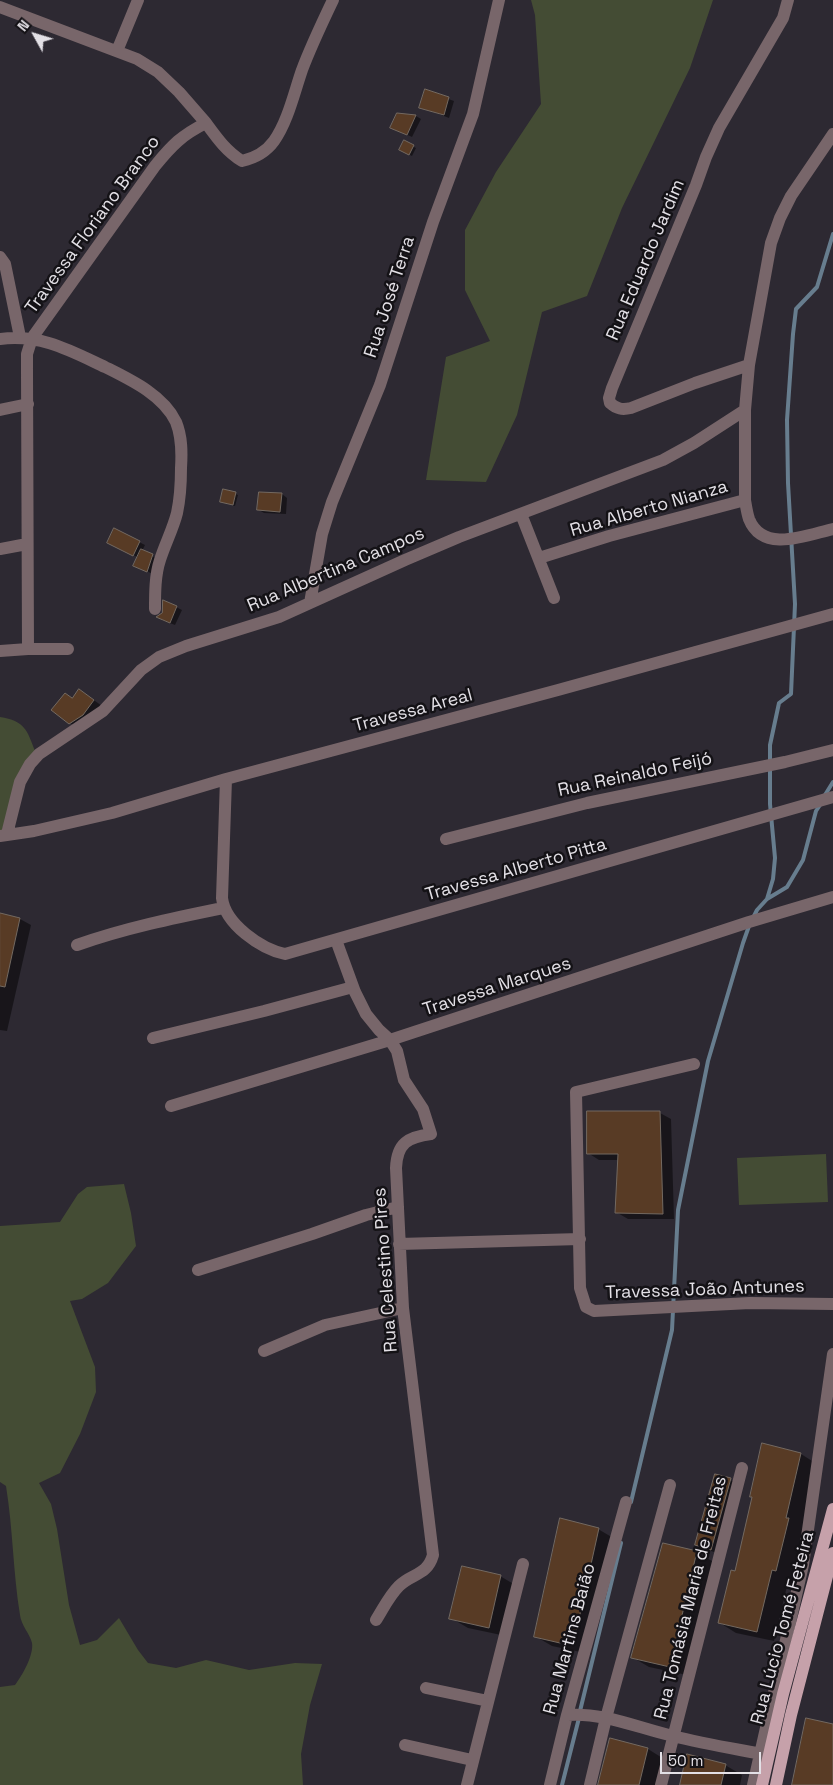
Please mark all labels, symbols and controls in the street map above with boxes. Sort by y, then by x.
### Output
north arrow [10,10,60,60]
text: N [13,16,33,35]
street label: Travessa Floriano Branco [21,132,165,318]
street label: Rua Eduardo Jardim [602,176,690,344]
street label: Rua José Terra [360,234,420,360]
street label: Rua Alberto Nianza [568,476,730,542]
street label: Rua Albertina Campos [244,523,428,617]
street label: Travessa Areal [351,685,475,737]
street label: Rua Reinaldo Feijó [556,748,714,802]
street label: Travessa Alberto Pitta [423,834,609,906]
street label: Travessa Marques [420,953,574,1021]
street label: Rua Celestino Pires [369,1187,403,1353]
street label: Travessa João Antunes [605,1276,805,1304]
street label: Rua Tomásia Maria de Freitas [650,1474,732,1722]
street label: Rua Lúcio Tomé Feteira [747,1529,819,1727]
street label: Rua Martins Baião [539,1561,601,1717]
scale bar [663,1742,764,1774]
text: 50 m [668,1751,703,1770]

